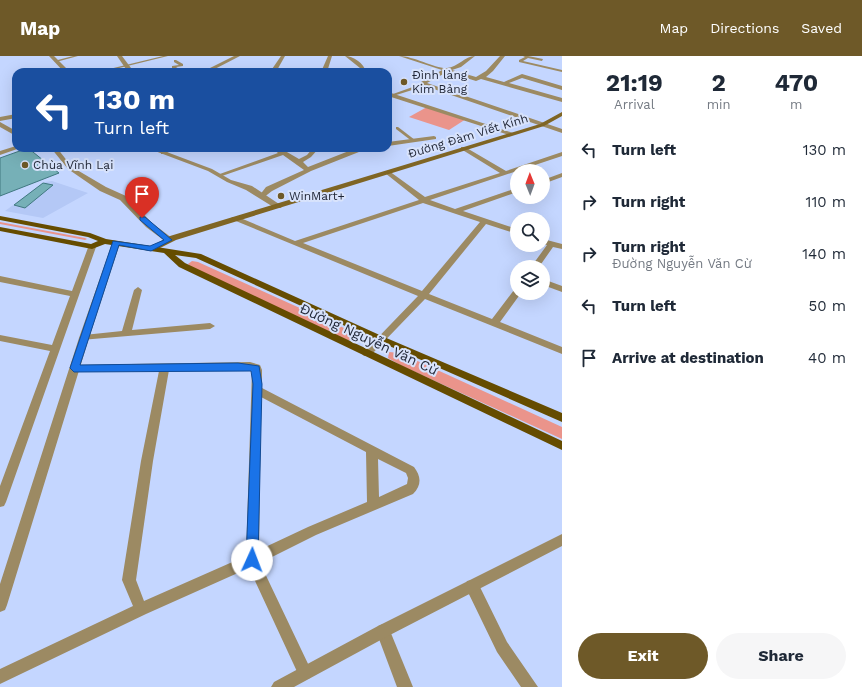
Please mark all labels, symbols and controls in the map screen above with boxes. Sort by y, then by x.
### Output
text: Map [20,17,60,40]
text: Map [660,20,688,36]
text: Directions [710,20,779,36]
text: Saved [801,20,842,36]
place label: Đình làng Kim Bảng [412,68,468,96]
text: 21:19 [606,69,663,97]
text: 2 [711,69,726,97]
text: 470 [774,69,818,97]
marker: Đình làng Kim Bảng [399,77,409,87]
text: 130 m [94,83,175,116]
icon: left [28,84,80,136]
text: Arrival [614,97,655,112]
text: min [707,97,731,112]
text: m [790,97,802,112]
street label: Đường Đàm Viết Kính [406,111,530,161]
text: Turn left [94,117,169,138]
icon: left [578,139,600,161]
text: Turn left [612,141,676,159]
text: 130 m [803,141,846,159]
place label: Chùa Vĩnh Lại [33,158,113,172]
marker: Chùa Vĩnh Lại [20,160,30,170]
north arrow [510,164,550,204]
map controls [510,164,550,300]
pin [125,177,159,218]
icon: arrive [131,183,153,205]
place label: WinMart+ [289,189,345,203]
marker: WinMart+ [276,191,286,201]
icon: right [578,191,600,213]
text: Turn right [612,193,685,211]
text: 110 m [806,193,846,211]
button: search [510,212,550,252]
text: Turn right [612,238,685,256]
icon: right [578,243,600,265]
text: 140 m [802,245,846,263]
text: Đường Nguyễn Văn Cừ [612,256,752,271]
button: layers [510,260,550,300]
icon: left [578,295,600,317]
text: Turn left [612,297,676,315]
text: 50 m [809,297,846,315]
street label: Đường Nguyễn Văn Cừ [297,300,441,378]
icon: arrive [578,347,600,369]
text: Arrive at destination [612,349,764,367]
text: 40 m [808,349,846,367]
position arrow [231,539,273,581]
button: Exit [578,633,708,679]
button: Share [716,633,846,679]

